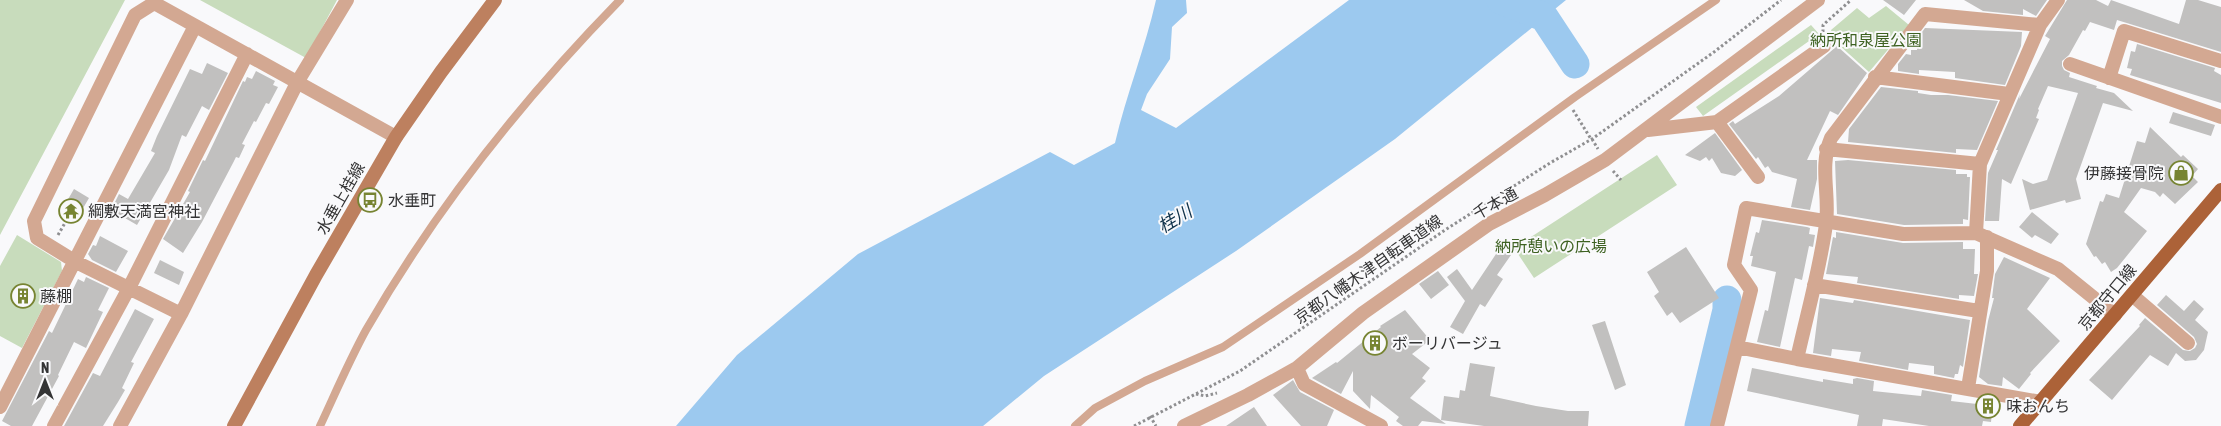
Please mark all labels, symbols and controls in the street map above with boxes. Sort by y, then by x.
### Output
park label: 納所和泉屋公園 [1810,31,1922,49]
street label: 水垂上桂線 [312,159,368,237]
shop icon: 伊藤接骨院 [2168,160,2194,186]
place label: 伊藤接骨院 [2084,164,2164,182]
street label: 千本通 [1470,183,1520,223]
bus stop icon: 水垂町 [357,187,383,213]
place label: 水垂町 [388,191,436,209]
temple icon: 綱敷天満宮神社 [58,198,84,224]
water label: 桂川 [1154,199,1197,237]
place label: 綱敷天満宮神社 [88,202,200,220]
street label: 京都八幡木津自転車道線 [1291,211,1445,327]
park label: 納所憩いの広場 [1495,237,1607,255]
street label: 京都守口線 [2074,261,2140,333]
building icon: 藤棚 [10,283,36,309]
place label: 藤棚 [40,287,72,305]
building icon: ボーリバージュ [1362,330,1388,356]
place label: ボーリバージュ [1392,334,1503,352]
north arrow [20,356,70,406]
text: N [41,360,49,376]
building icon: 味おんち [1975,393,2001,419]
place label: 味おんち [2006,397,2070,415]

